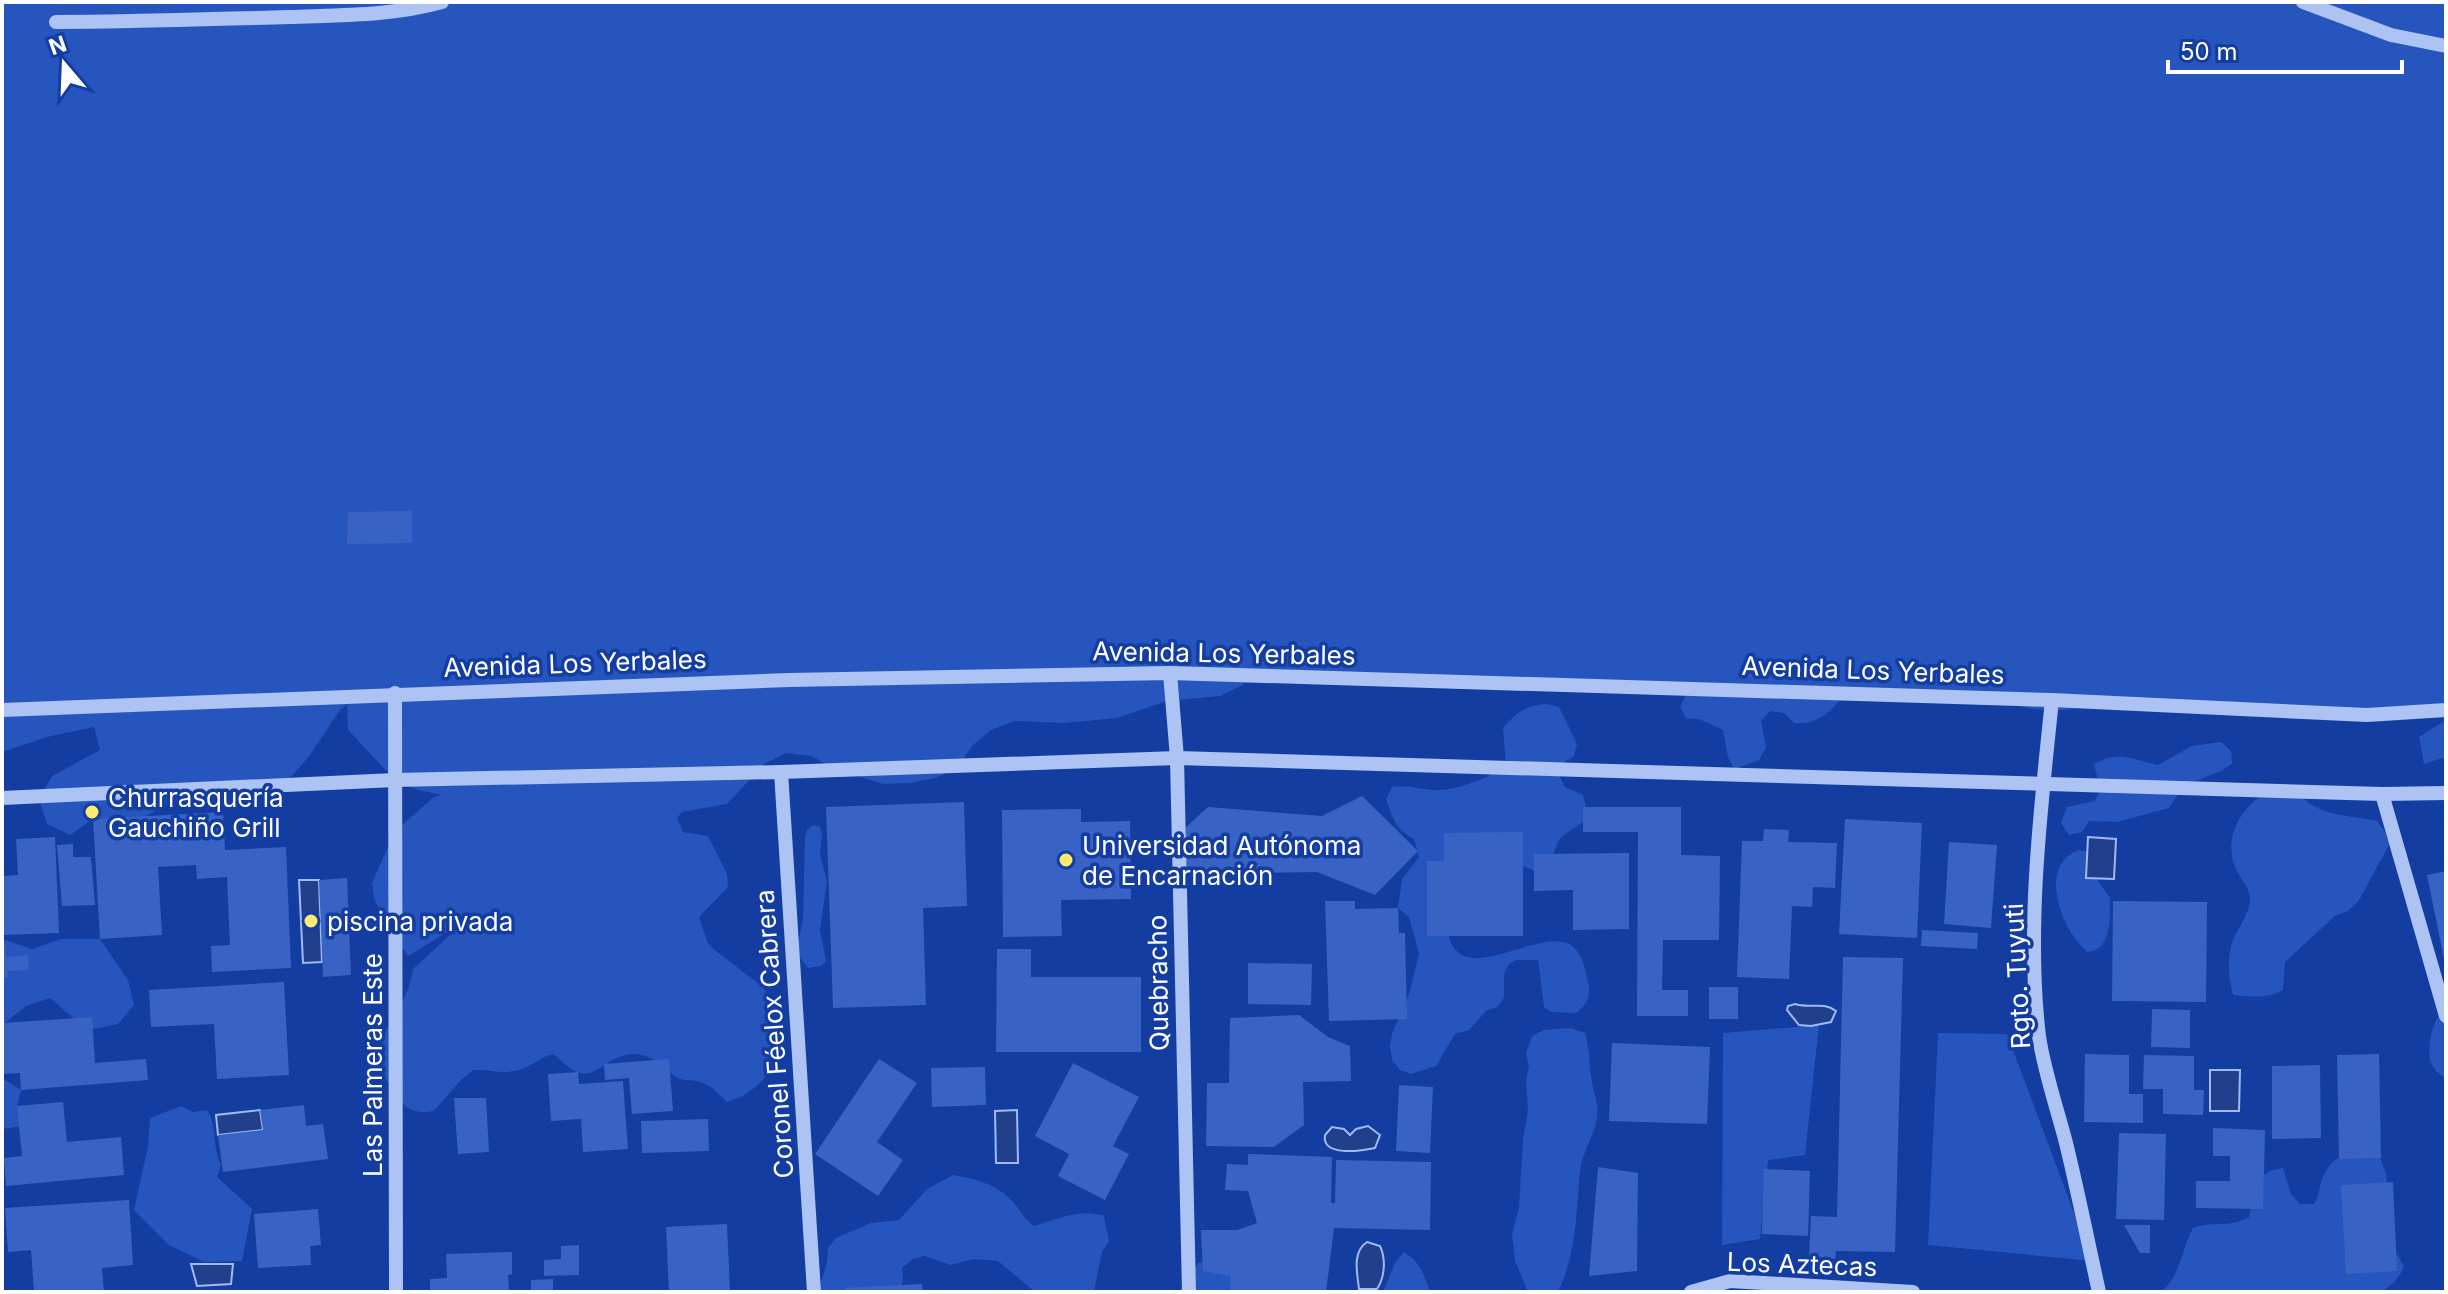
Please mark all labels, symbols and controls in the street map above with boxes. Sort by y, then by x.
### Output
north arrow [24,24,104,104]
scale bar [2168,24,2402,74]
text: N [45,30,70,60]
text: 50 m [2180,37,2238,66]
street label: Avenida Los Yerbales [1092,635,1356,671]
street label: Avenida Los Yerbales [443,643,707,683]
street label: Avenida Los Yerbales [1741,650,2005,690]
place label: Churrasquería Gauchiño Grill [108,782,284,843]
marker: Churrasquería Gauchiño Grill [83,803,101,821]
place label: Universidad Autónoma de Encarnación [1082,830,1361,891]
marker: Universidad Autónoma de Encarnación [1057,851,1075,869]
street label: Coronel Féelox Cabrera [748,889,800,1179]
street label: Rgto. Tuyuti [1998,902,2036,1050]
place label: piscina privada [327,906,513,937]
marker: piscina privada [302,912,320,930]
street label: Quebracho [1141,914,1175,1052]
street label: Las Palmeras Este [357,953,388,1177]
street label: Los Aztecas [1726,1246,1878,1282]

